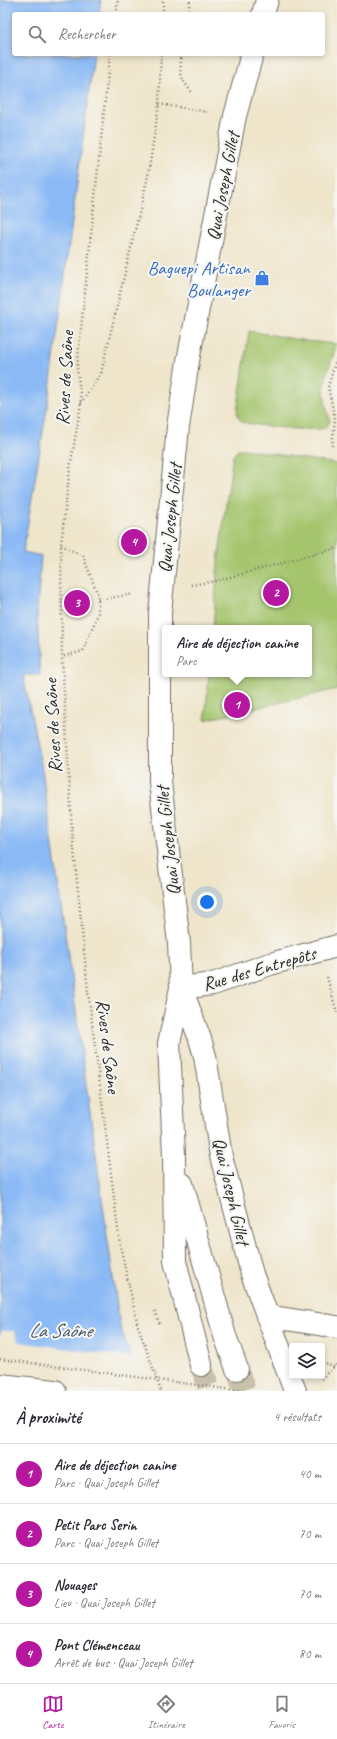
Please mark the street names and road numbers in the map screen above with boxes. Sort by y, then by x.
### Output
street label: Quai Joseph Gillet [201,127,246,242]
street label: Rives de Saône [51,328,80,426]
street label: Quai Joseph Gillet [152,460,188,574]
street label: Rives de Saône [38,676,67,774]
street label: Quai Joseph Gillet [150,782,186,897]
street label: Rue des Entrepôts [200,941,320,997]
street label: Rives de Saône [90,998,126,1096]
street label: Quai Joseph Gillet [207,1135,256,1250]

